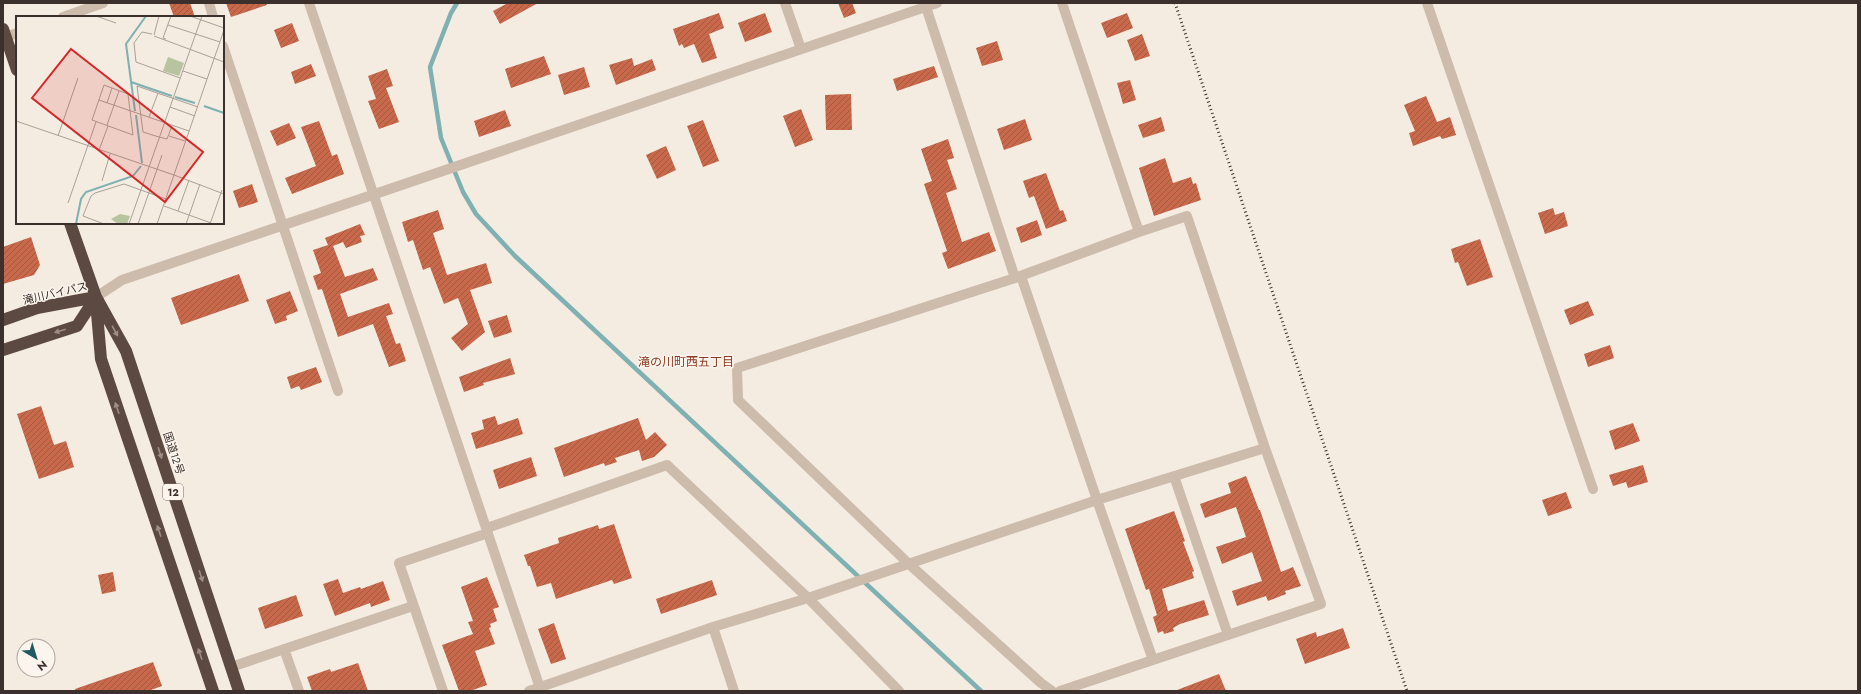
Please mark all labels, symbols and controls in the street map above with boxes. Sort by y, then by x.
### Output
inset map [16,16,224,224]
street label: 滝川バイパス [21,278,89,308]
one-way arrow [111,325,118,337]
one-way arrow [54,328,66,334]
district label: 滝の川町西五丁目 [638,353,734,371]
one-way arrow [114,401,120,413]
street label: 国道12号 [160,430,188,476]
one-way arrow [157,447,163,459]
road number: 12 [163,484,183,500]
one-way arrow [156,525,162,537]
one-way arrow [198,570,204,582]
north arrow [16,638,56,678]
one-way arrow [197,648,203,660]
text: N [34,657,51,675]

